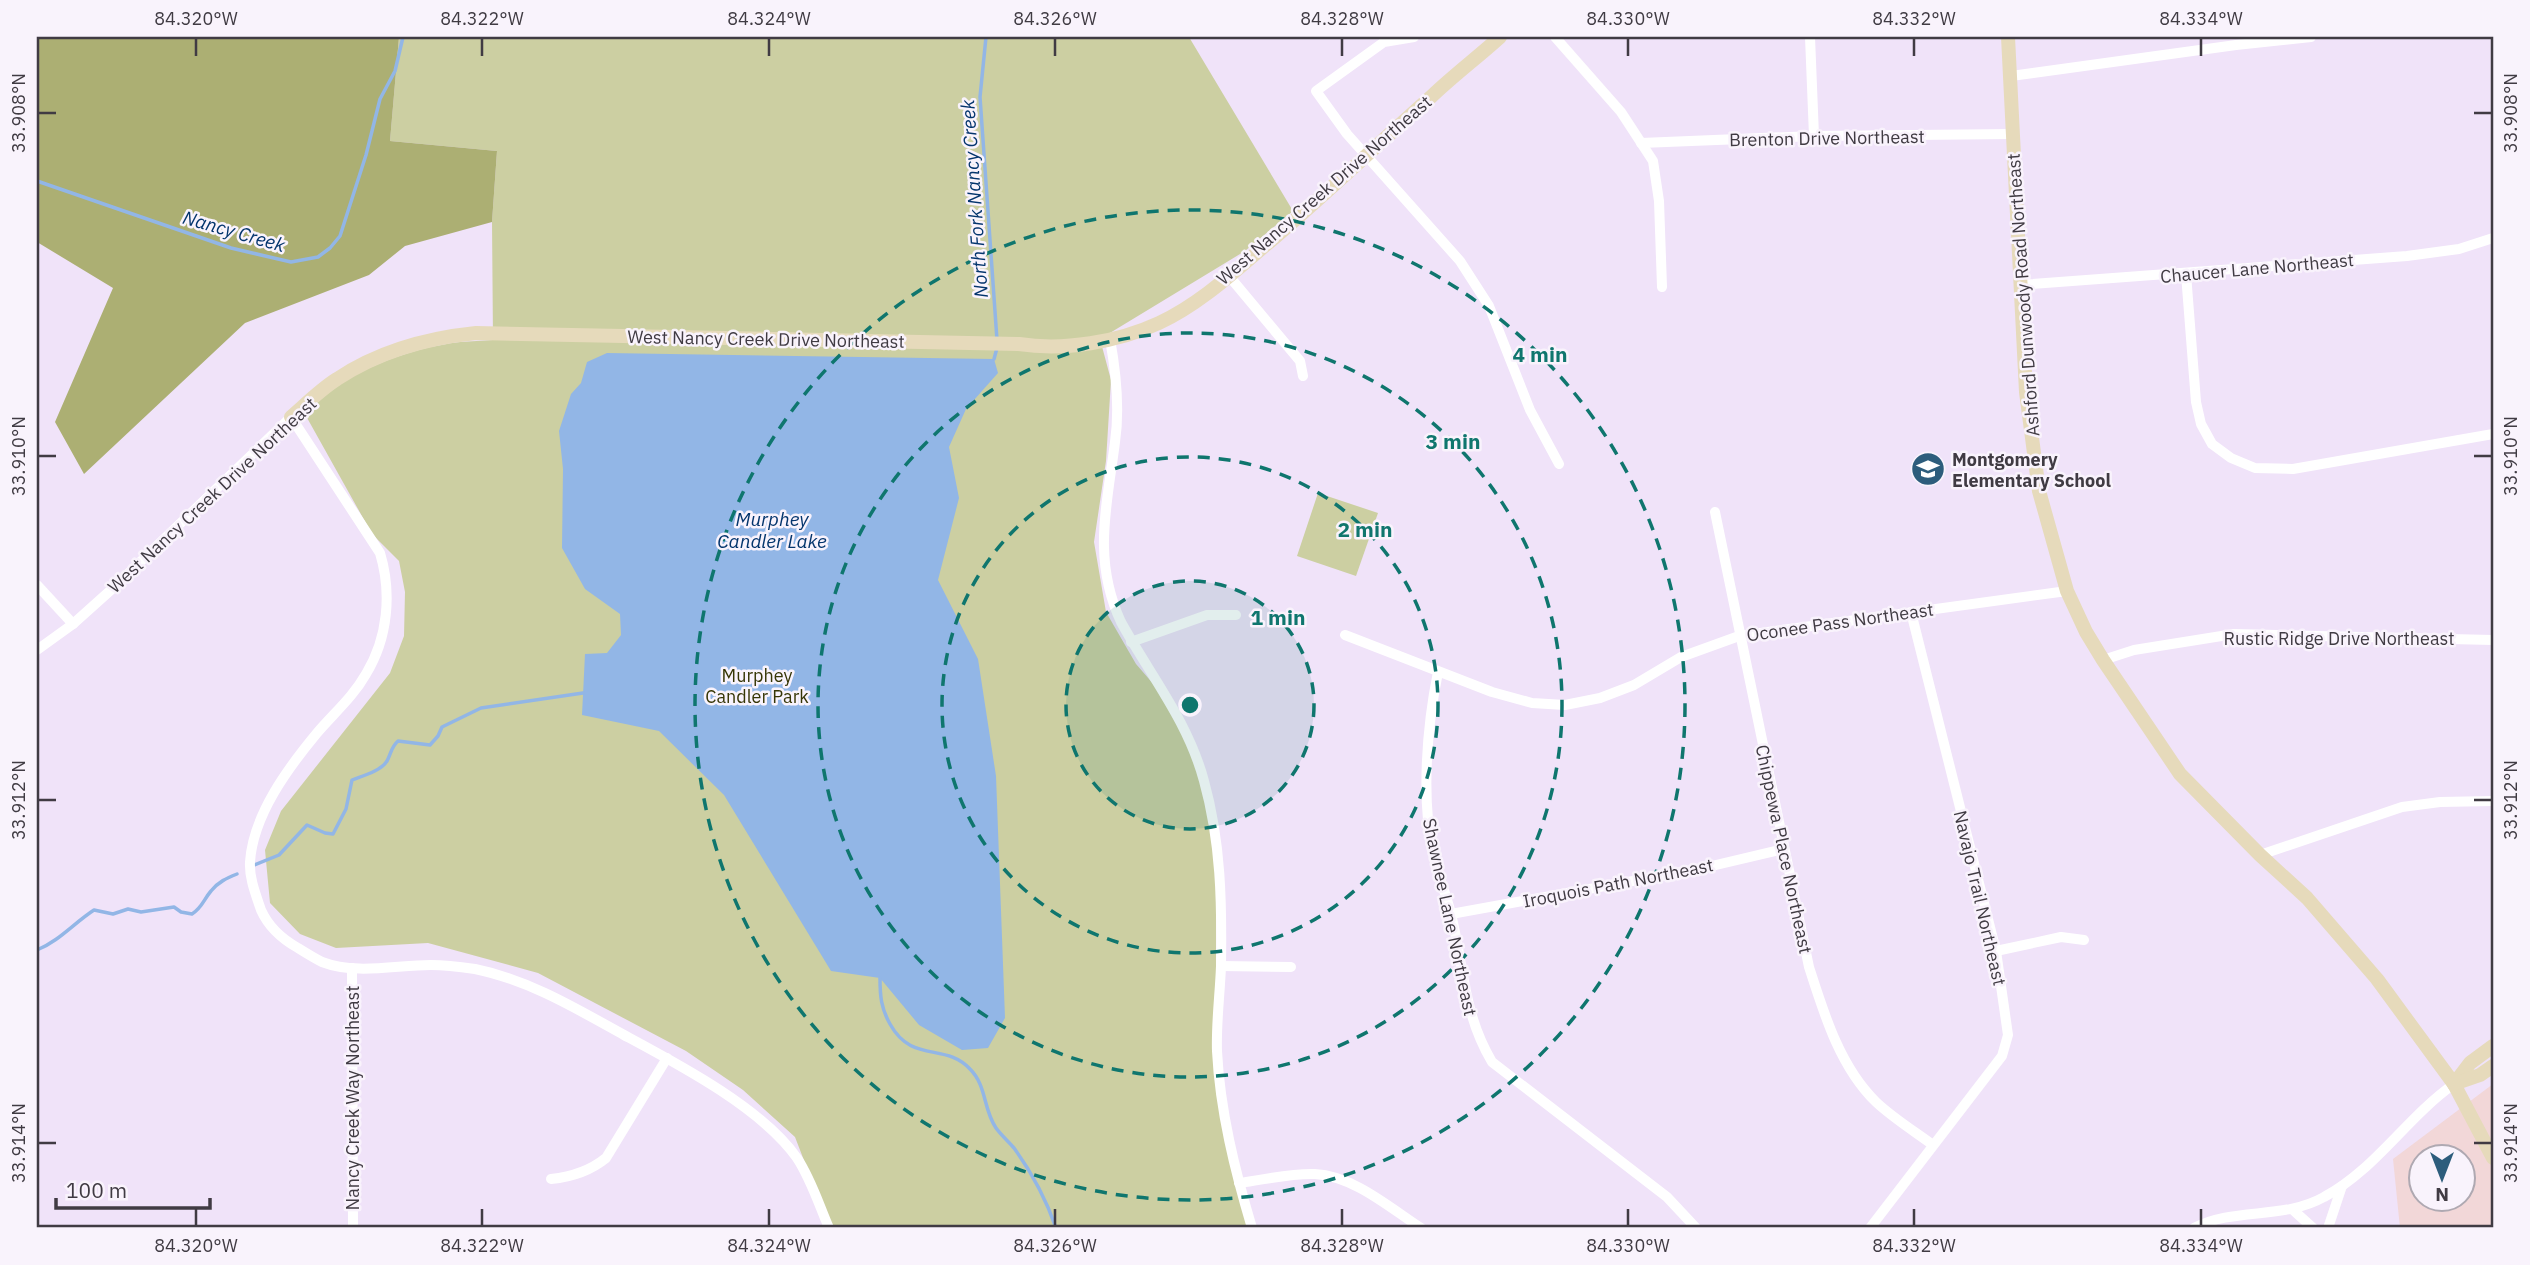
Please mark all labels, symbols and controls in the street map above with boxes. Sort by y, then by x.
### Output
text: 84.320°W [154,7,238,30]
text: 84.322°W [440,7,524,30]
text: 84.324°W [727,7,811,30]
text: 84.326°W [1013,7,1097,30]
text: 84.328°W [1300,7,1384,30]
text: 84.330°W [1586,7,1670,30]
text: 84.332°W [1872,7,1956,30]
text: 84.334°W [2159,7,2243,30]
text: 33.908°N [7,73,30,153]
text: 33.908°N [2499,73,2522,153]
street label: West Nancy Creek Drive Northeast [1212,90,1436,290]
water label: North Fork Nancy Creek [955,98,993,299]
street label: Brenton Drive Northeast [1729,125,1925,151]
street label: Ashford Dunwoody Road Northeast [2002,153,2044,437]
water label: Nancy Creek [180,205,289,257]
street label: Chaucer Lane Northeast [2159,248,2355,288]
street label: West Nancy Creek Drive Northeast [627,325,905,353]
text: 4 min [1513,340,1567,368]
street label: West Nancy Creek Drive Northeast [103,392,321,598]
text: 33.910°N [7,416,30,496]
text: 33.910°N [2499,416,2522,496]
text: 3 min [1426,427,1480,455]
place label: Montgomery Elementary School [1952,448,2111,492]
school or university icon: Montgomery Elementary School [1909,450,1947,488]
water label: Murphey Candler Lake [717,507,827,553]
text: 2 min [1338,515,1392,543]
street label: Oconee Pass Northeast [1745,597,1935,647]
text: 1 min [1251,603,1305,631]
street label: Rustic Ridge Drive Northeast [2224,627,2455,650]
park label: Murphey Candler Park [705,664,809,708]
centre of rings [1178,693,1202,717]
street label: Chippewa Place Northeast [1751,742,1817,956]
text: 33.912°N [7,760,30,840]
text: 33.912°N [2499,760,2522,840]
street label: Navajo Trail Northeast [1949,808,2011,988]
street label: Shawnee Lane Northeast [1418,816,1482,1018]
street label: Iroquois Path Northeast [1521,853,1715,913]
street label: Nancy Creek Way Northeast [341,985,364,1211]
text: 33.914°N [7,1103,30,1183]
text: 33.914°N [2499,1103,2522,1183]
north arrow [2408,1142,2478,1212]
scale bar [56,1167,210,1211]
text: 100 m [66,1176,127,1204]
text: N [2435,1183,2449,1207]
text: 84.320°W [154,1234,238,1257]
text: 84.322°W [440,1234,524,1257]
text: 84.324°W [727,1234,811,1257]
text: 84.326°W [1013,1234,1097,1257]
text: 84.328°W [1300,1234,1384,1257]
text: 84.330°W [1586,1234,1670,1257]
text: 84.332°W [1872,1234,1956,1257]
text: 84.334°W [2159,1234,2243,1257]

